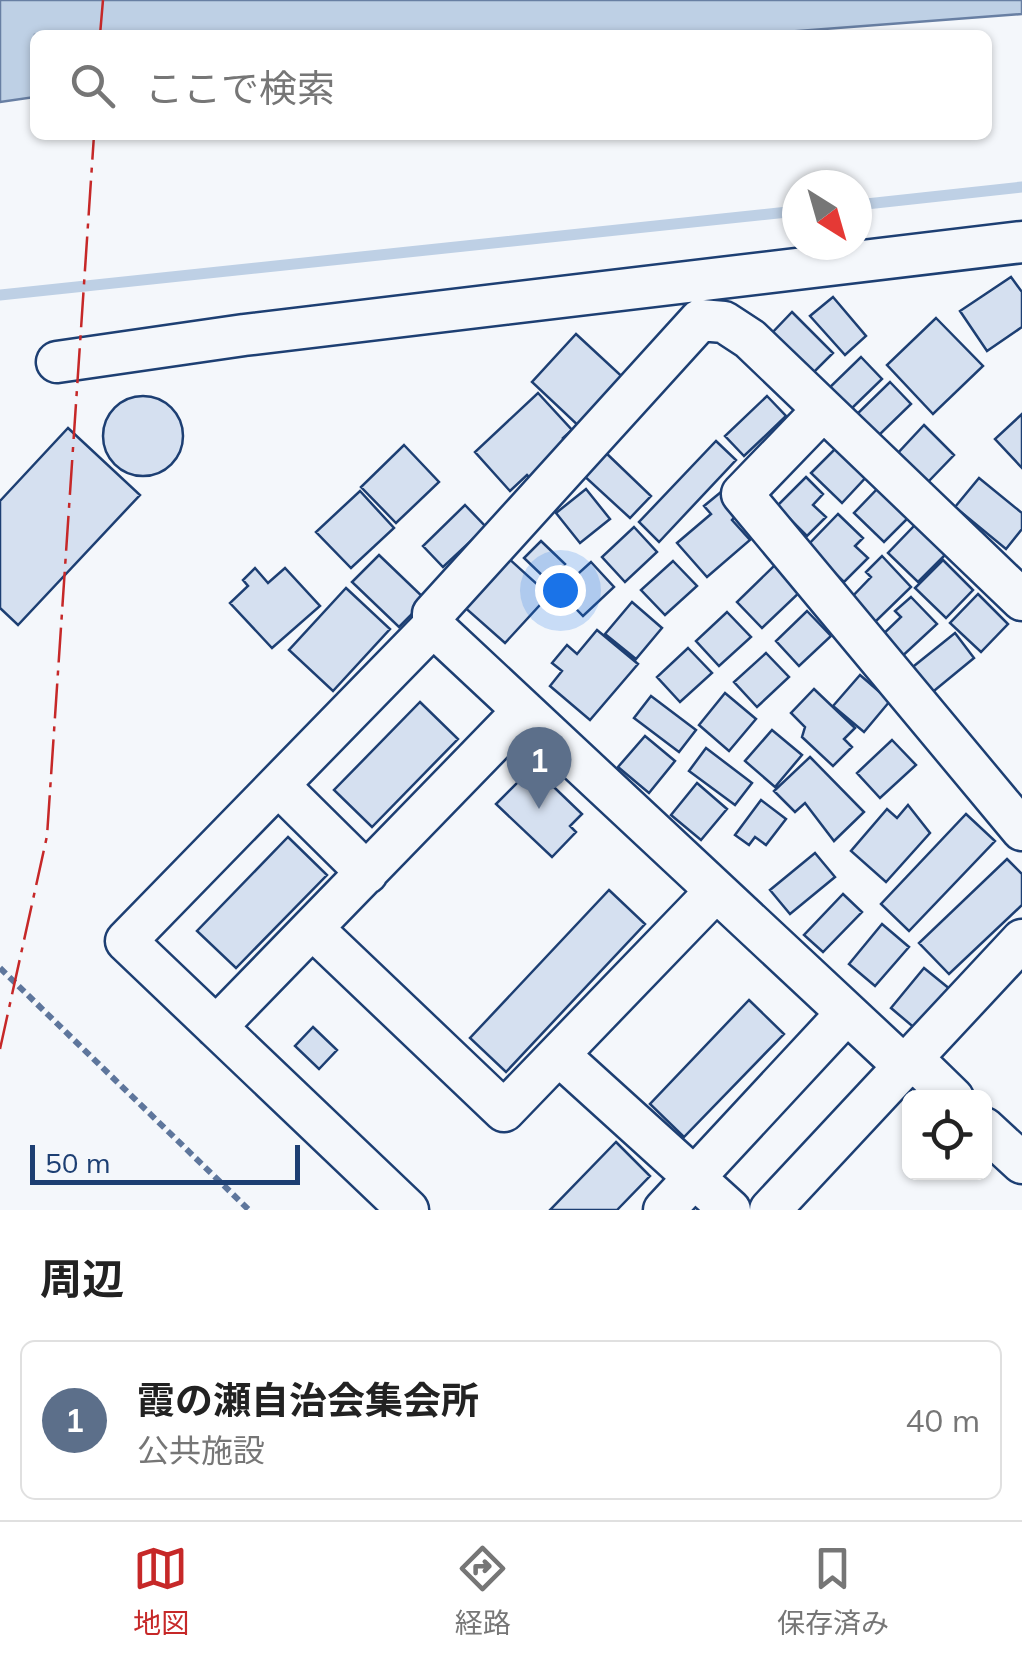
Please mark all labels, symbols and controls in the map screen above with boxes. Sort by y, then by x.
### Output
search box [30,30,992,140]
icon: search [65,58,120,113]
text: ここで検索 [145,64,335,112]
north arrow [782,170,872,260]
your location [535,565,586,616]
pin: 1 [506,726,572,809]
map controls [902,1090,992,1180]
button: locate [902,1090,992,1180]
scale bar [30,1140,300,1184]
text: 50 m [45,1145,111,1180]
text: 周辺 [40,1252,124,1305]
text: 霞の瀬自治会集会所 [137,1376,479,1424]
text: 1 [65,1400,84,1440]
text: 40 m [905,1400,980,1440]
text: 公共施設 [137,1430,265,1470]
tab: 地図 [133,1541,189,1641]
tab: 経路 [455,1541,511,1641]
tab: 保存済み [777,1541,889,1641]

